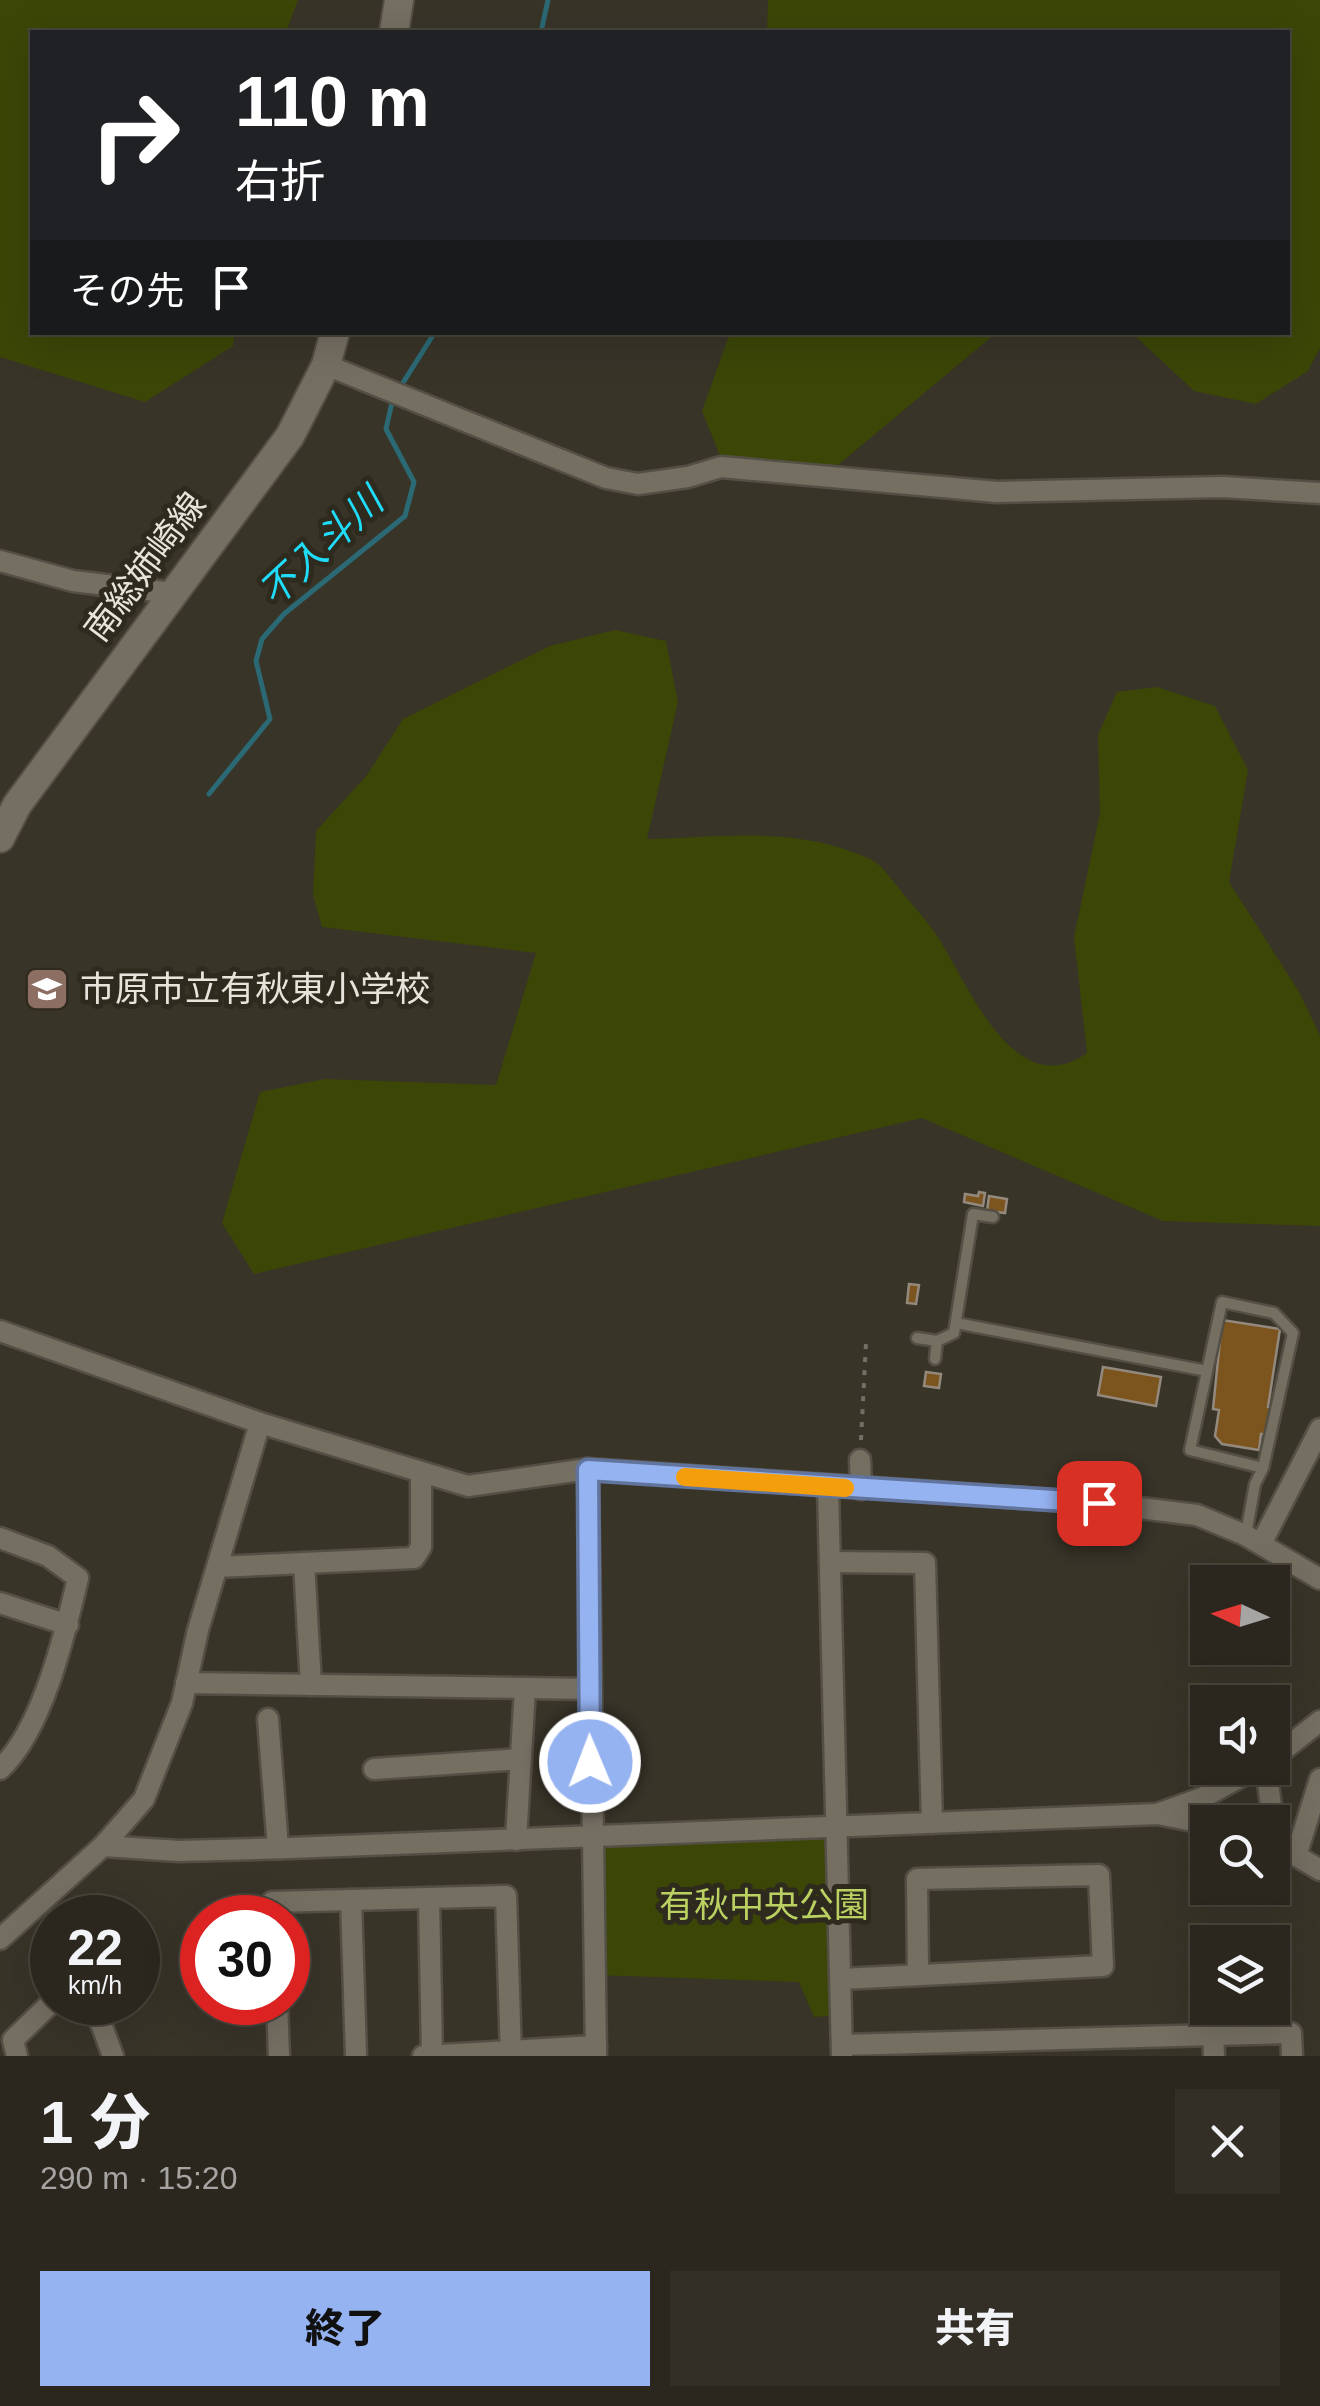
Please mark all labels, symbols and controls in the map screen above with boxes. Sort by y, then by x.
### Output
text: 110 m [235,63,430,141]
icon: right [70,70,200,200]
text: 右折 [235,156,325,207]
icon: arrive [204,260,259,315]
text: その先 [70,270,184,312]
water label: 不入斗川 [251,477,394,614]
street label: 南総姉崎線 [76,485,213,648]
school or university icon: 市原市立有秋東小学校 [24,966,70,1012]
place label: 市原市立有秋東小学校 [80,969,430,1008]
pin [1057,1461,1142,1546]
icon: arrive [1072,1476,1127,1531]
north arrow [1190,1565,1290,1665]
map controls [1190,1565,1290,2025]
button: sound [1190,1685,1290,1785]
position arrow [538,1710,642,1814]
button: search [1190,1805,1290,1905]
park label: 有秋中央公園 [659,1885,869,1924]
speed limit sign: 30 [180,1895,310,2025]
text: 22 [67,1920,123,1976]
button: layers [1190,1925,1290,2025]
text: km/h [68,1971,122,1999]
text: 1 分 [40,2089,150,2156]
button: close [1175,2089,1280,2194]
text: 290 m · 15:20 [40,2160,237,2196]
button: 終了 [40,2271,650,2386]
button: 共有 [670,2271,1280,2386]

